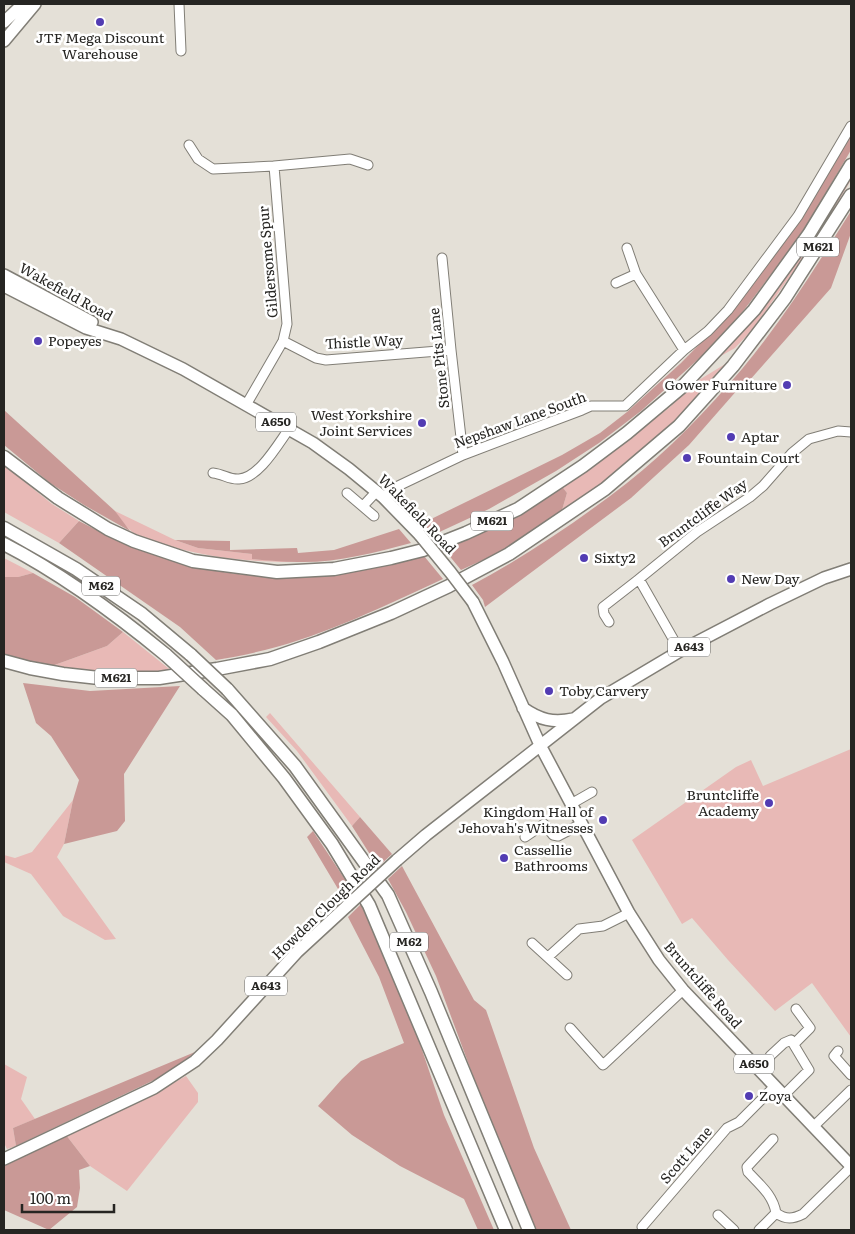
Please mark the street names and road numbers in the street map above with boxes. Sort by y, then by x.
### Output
street label: Gildersome Spur [252,205,282,319]
road number: M621 [797,238,839,256]
street label: Wakefield Road [16,257,117,325]
street label: Stone Pits Lane [423,307,453,409]
street label: Thistle Way [324,329,405,353]
street label: Nepshaw Lane South [451,386,589,452]
road number: A650 [256,412,296,432]
street label: Wakefield Road [374,469,461,558]
street label: Bruntcliffe Way [654,473,752,551]
road number: M621 [471,512,513,530]
road number: M62 [82,576,120,596]
road number: A643 [668,638,710,656]
road number: M621 [95,668,137,688]
street label: Howden Clough Road [267,849,384,964]
road number: M62 [390,932,428,952]
street label: Bruntcliffe Road [660,937,747,1032]
road number: A643 [245,976,287,996]
road number: A650 [734,1054,774,1074]
street label: Scott Lane [655,1121,716,1187]

